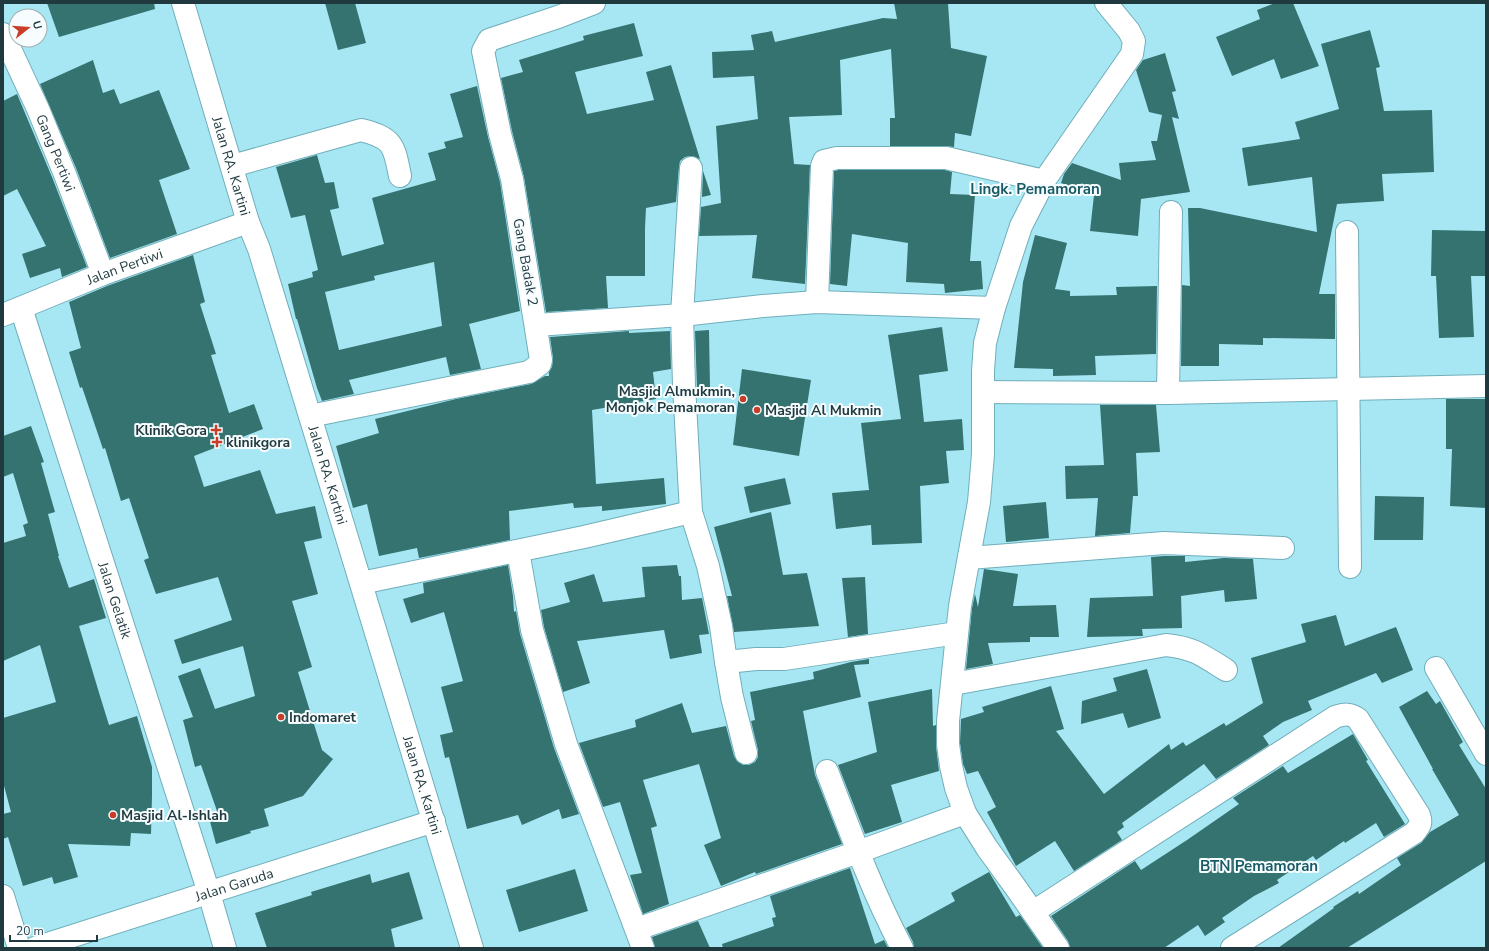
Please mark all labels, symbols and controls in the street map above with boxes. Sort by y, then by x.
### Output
north arrow [8,8,48,48]
text: U [29,19,45,31]
street label: Gang Pertiwi [31,111,80,194]
street label: Jalan RA. Kartini [207,113,255,218]
district label: Lingk. Pemamoran [970,179,1100,199]
street label: Gang Badak 2 [508,217,543,307]
street label: Jalan Pertiwi [83,244,165,290]
place label: Masjid Almukmin, Monjok Pemamoran [606,382,735,417]
marker: Masjid Almukmin, Monjok Pemamoran [738,394,748,404]
place label: Masjid Al Mukmin [765,401,881,420]
marker: Masjid Al Mukmin [752,405,762,415]
place label: Klinik Gora [135,421,207,440]
street label: Jalan RA. Kartini [303,423,351,527]
marker: Klinik Gora [210,424,222,436]
place label: klinikgora [226,433,290,452]
marker: klinikgora [211,436,223,448]
street label: Jalan Gelatik [93,559,136,642]
place label: Indomaret [289,708,356,727]
marker: Indomaret [276,712,286,722]
street label: Jalan RA. Kartini [398,732,446,837]
place label: Masjid Al-Ishlah [121,806,227,825]
marker: Masjid Al-Ishlah [108,810,118,820]
district label: BTN Pemamoran [1200,856,1318,876]
street label: Jalan Garuda [192,864,276,907]
scale bar [10,917,97,943]
text: 20 m [16,923,44,939]

